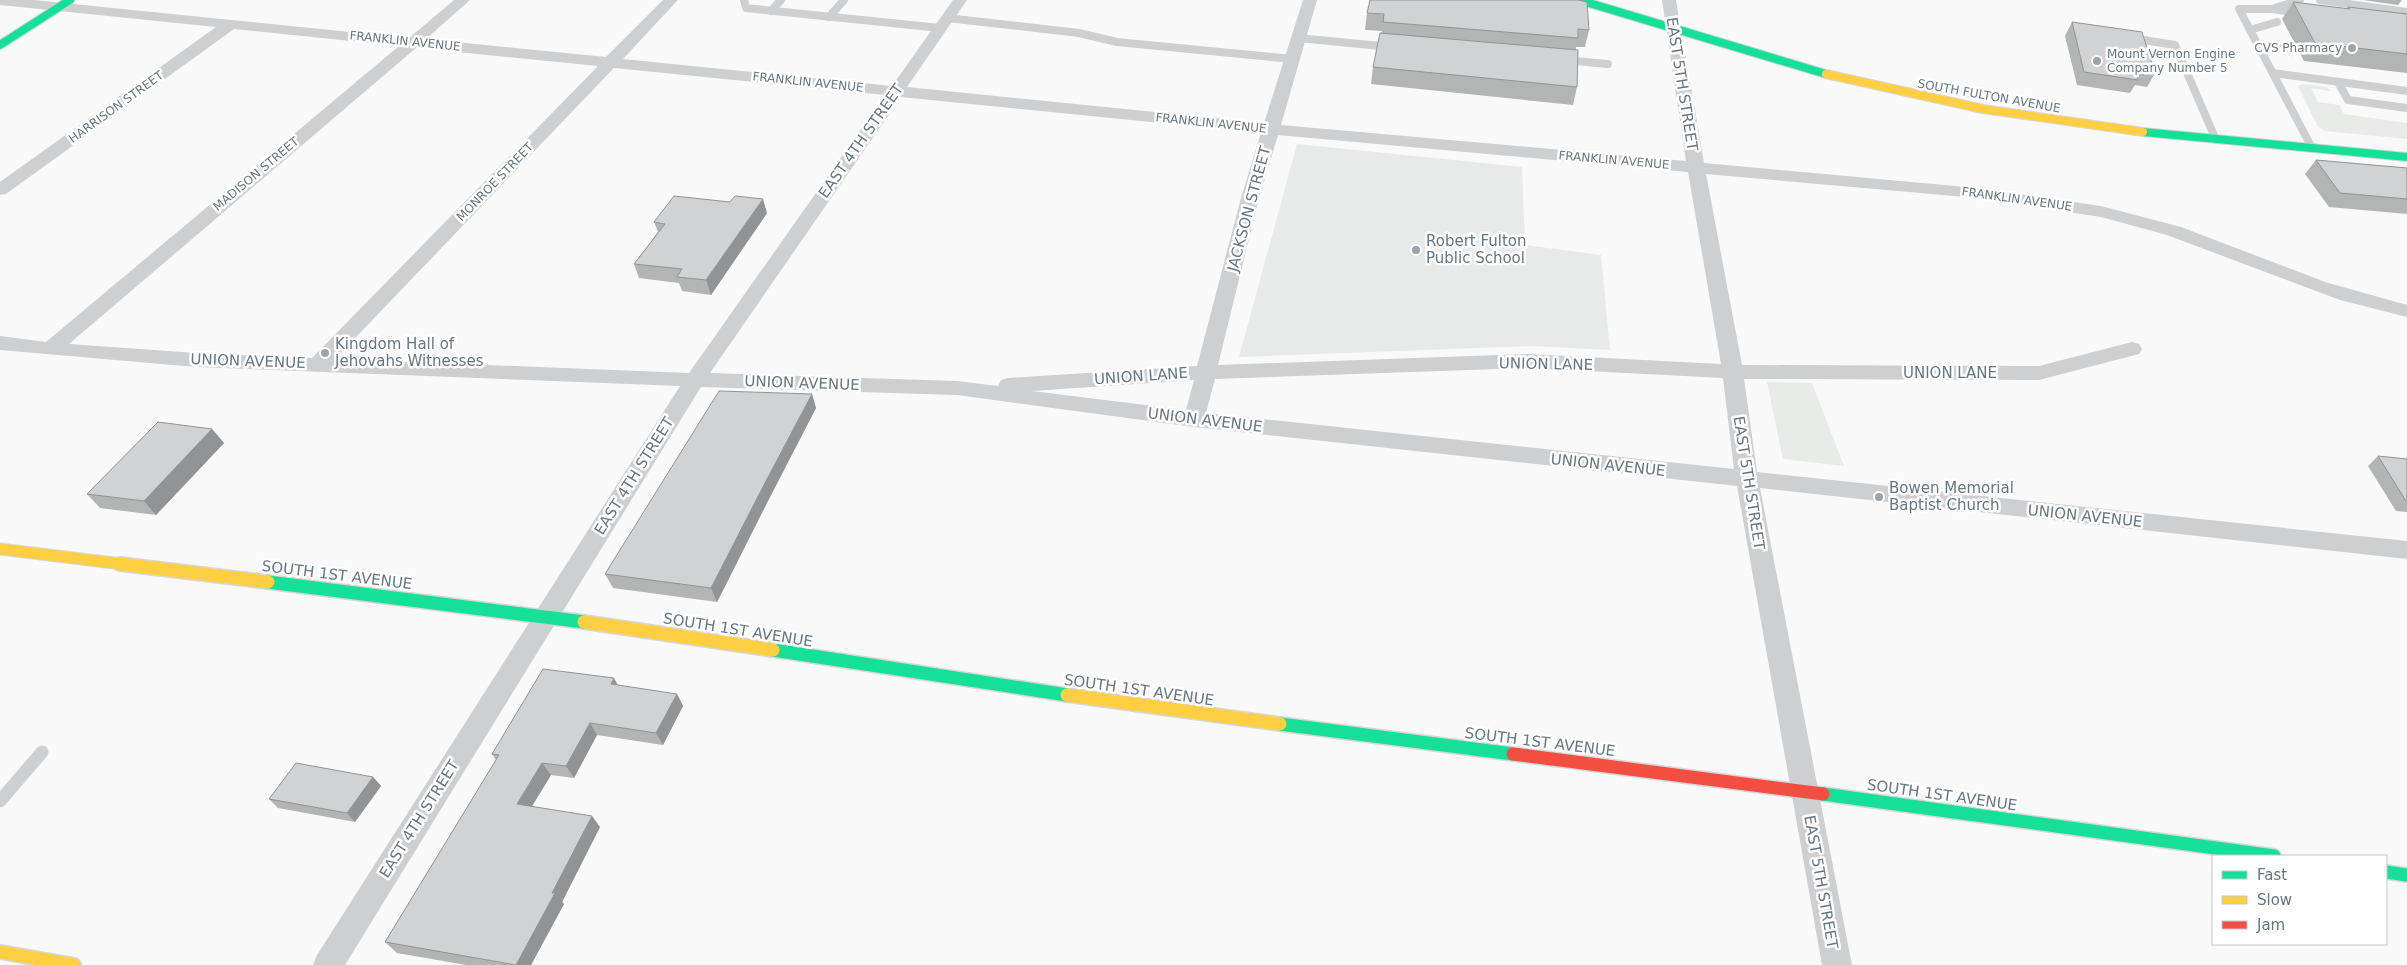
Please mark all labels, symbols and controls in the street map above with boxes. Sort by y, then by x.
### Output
street label: EAST 5TH STREET [1663,16,1702,153]
street label: FRANKLIN AVENUE [349,28,461,54]
place label: CVS Pharmacy [2254,41,2342,55]
marker: CVS Pharmacy [2346,42,2358,54]
place label: Mount Vernon Engine Company Number 5 [2107,47,2235,75]
marker: Mount Vernon Engine Company Number 5 [2091,55,2103,67]
street label: HARRISON STREET [66,68,166,146]
street label: FRANKLIN AVENUE [752,69,864,95]
street label: SOUTH FULTON AVENUE [1916,77,2062,115]
street label: EAST 4TH STREET [815,80,908,202]
street label: FRANKLIN AVENUE [1155,110,1267,136]
street label: MADISON STREET [211,134,302,214]
street label: MONROE STREET [454,139,537,224]
street label: JACKSON STREET [1223,144,1275,275]
street label: FRANKLIN AVENUE [1558,148,1670,172]
street label: FRANKLIN AVENUE [1961,184,2073,214]
place label: Robert Fulton Public School [1426,232,1527,267]
marker: Robert Fulton Public School [1410,244,1422,256]
place label: Kingdom Hall of Jehovahs Witnesses [334,335,484,370]
marker: Kingdom Hall of Jehovahs Witnesses [319,347,331,359]
street label: UNION AVENUE [190,350,306,372]
street label: UNION LANE [1499,354,1593,374]
street label: UNION LANE [1093,364,1189,388]
street label: UNION LANE [1903,364,1997,382]
street label: UNION AVENUE [744,372,860,394]
street label: UNION AVENUE [1147,404,1263,436]
street label: EAST 4TH STREET [591,413,678,538]
street label: EAST 5TH STREET [1730,415,1769,552]
street label: UNION AVENUE [1550,450,1666,480]
place label: Bowen Memorial Baptist Church [1889,479,2014,514]
marker: Bowen Memorial Baptist Church [1873,491,1885,503]
street label: UNION AVENUE [2027,501,2143,531]
street label: SOUTH 1ST AVENUE [261,557,413,593]
street label: SOUTH 1ST AVENUE [662,609,814,651]
street label: SOUTH 1ST AVENUE [1063,671,1215,709]
street label: SOUTH 1ST AVENUE [1464,724,1616,760]
street label: EAST 4TH STREET [376,756,463,881]
street label: SOUTH 1ST AVENUE [1866,776,2018,814]
street label: EAST 5TH STREET [1800,814,1842,951]
legend [2212,855,2387,945]
text: Fast [2257,866,2287,884]
text: Slow [2257,891,2292,909]
text: Jam [2256,916,2285,934]

